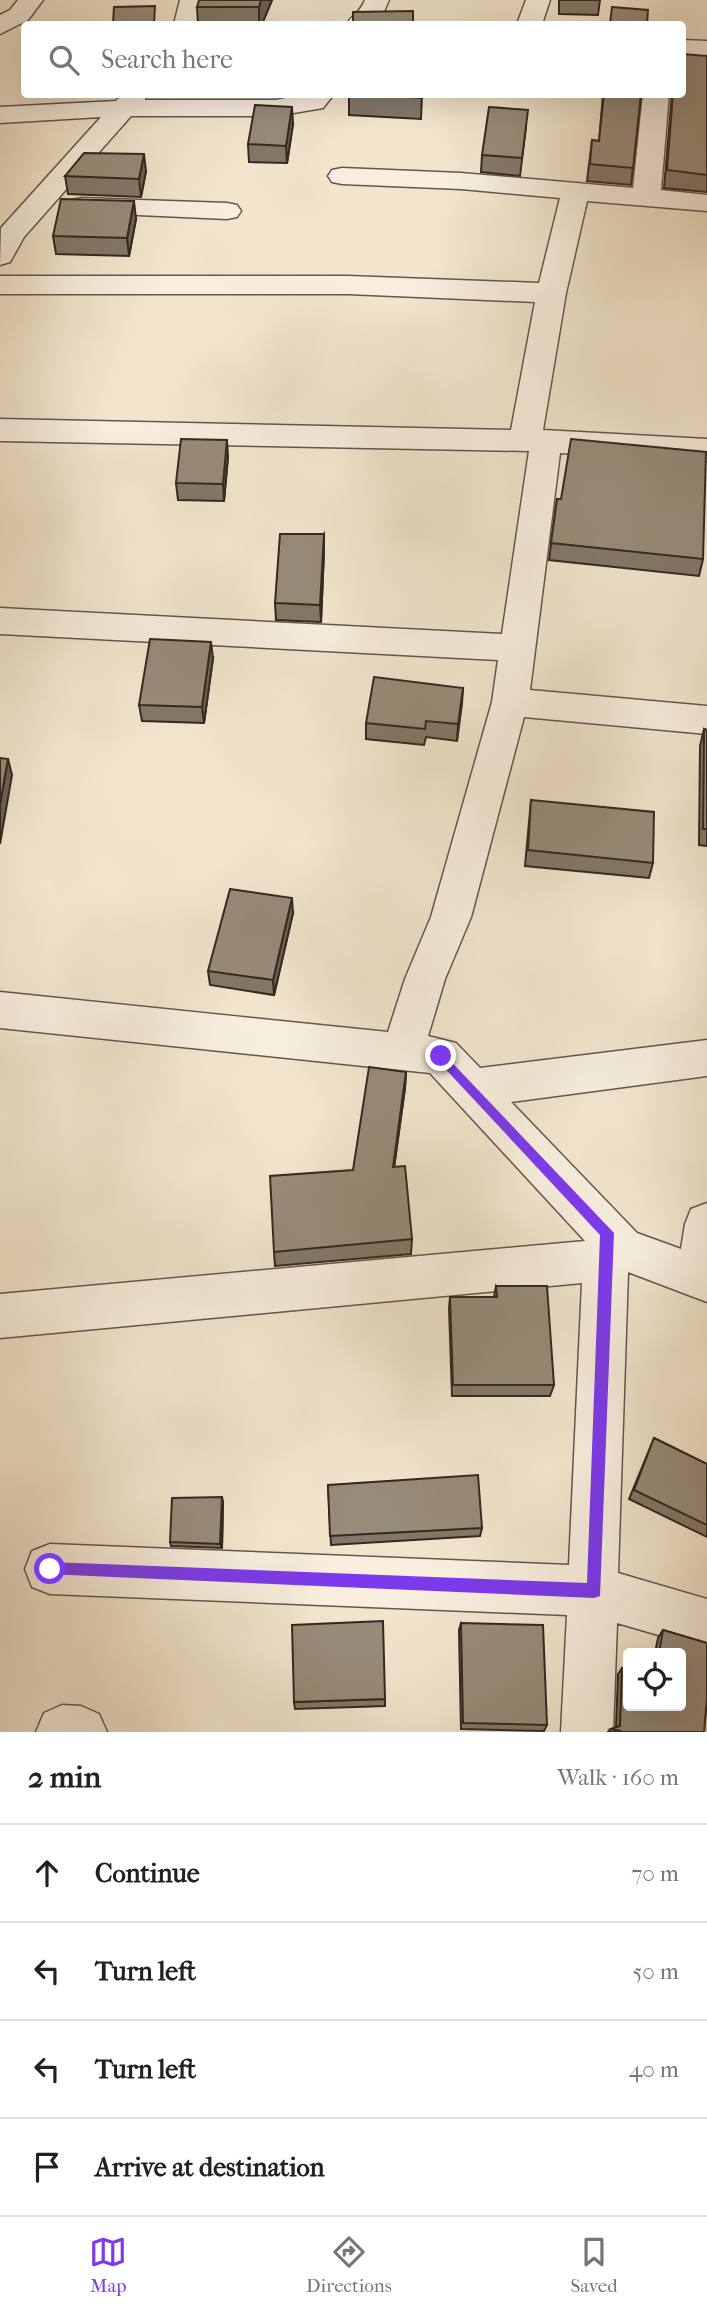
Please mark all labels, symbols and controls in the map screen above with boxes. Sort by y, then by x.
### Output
search box [21,21,686,98]
icon: search [45,41,83,79]
text: Search here [101,44,233,75]
route end [425,1040,456,1071]
route start [34,1553,65,1584]
map controls [623,1648,686,1711]
button: locate [623,1648,686,1711]
text: 2 min [28,1760,101,1795]
text: Walk · 160 m [557,1764,679,1791]
icon: ahead [28,1854,66,1892]
text: Continue [95,1858,200,1889]
text: 70 m [631,1860,679,1887]
icon: left [28,1952,66,1990]
text: Turn left [95,1956,196,1987]
text: 50 m [632,1958,679,1985]
icon: left [28,2050,66,2088]
text: Turn left [95,2054,196,2085]
text: 40 m [629,2056,679,2083]
icon: arrive [28,2148,66,2186]
text: Arrive at destination [95,2152,325,2183]
tab: Map [89,2233,127,2297]
tab: Directions [306,2233,392,2297]
tab: Saved [570,2233,618,2297]

